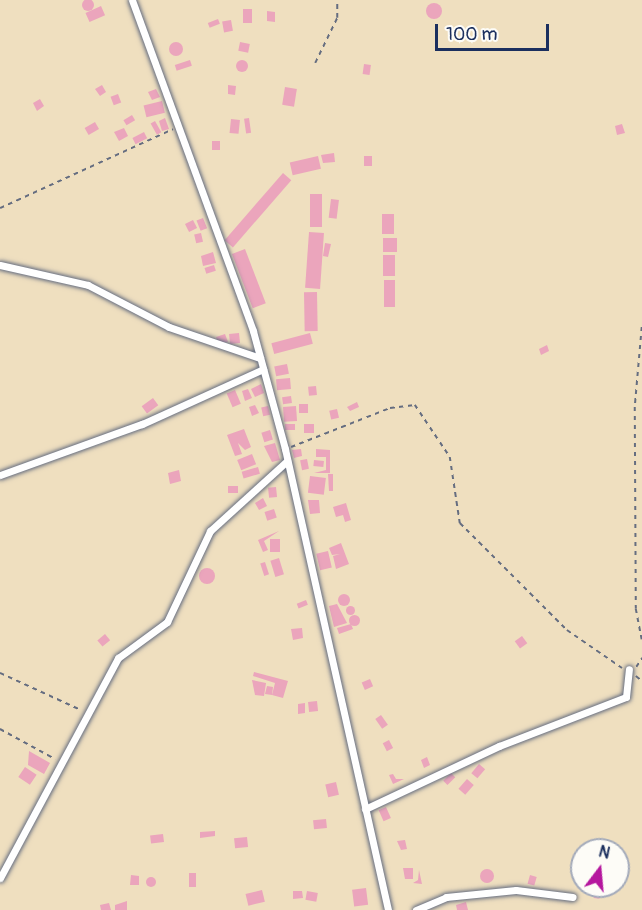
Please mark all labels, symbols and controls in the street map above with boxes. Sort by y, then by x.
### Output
scale bar [438,12,552,50]
text: 100 m [446,23,498,46]
north arrow [570,838,630,898]
text: N [596,842,612,864]

